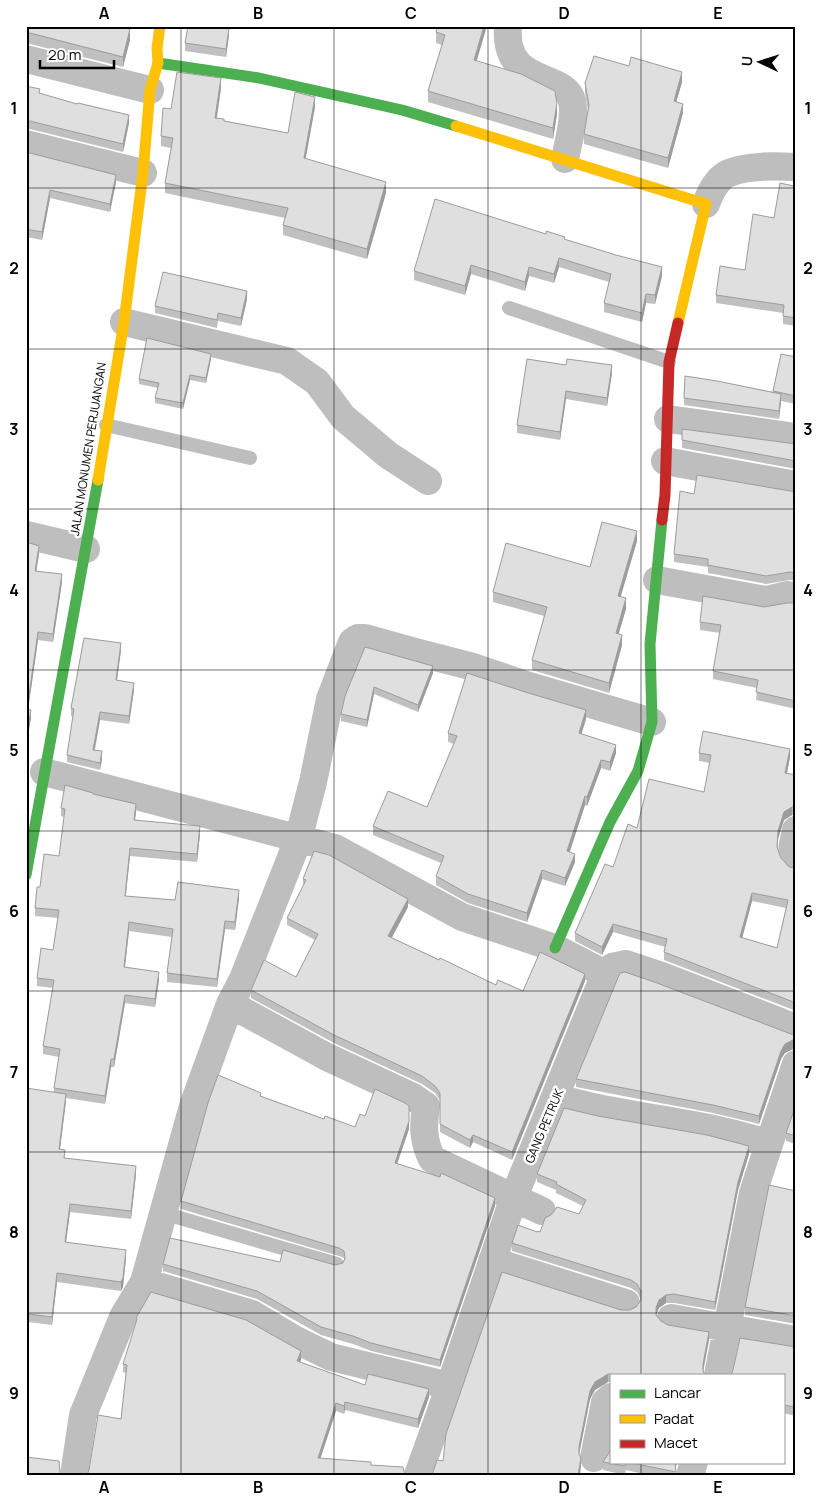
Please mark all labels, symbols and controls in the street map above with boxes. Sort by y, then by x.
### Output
text: A [99,2,110,24]
text: B [253,2,263,24]
text: C [405,2,417,24]
text: D [558,2,570,24]
text: E [713,2,723,24]
scale bar [40,38,114,70]
north arrow [734,38,784,88]
text: 20 m [48,44,81,65]
text: U [737,55,756,67]
text: 1 [10,97,18,119]
text: 1 [804,97,812,119]
text: 2 [9,257,19,279]
text: 2 [803,257,813,279]
street label: JALAN MONUMEN PERJUANGAN [66,361,110,537]
text: 3 [9,418,19,440]
text: 3 [803,418,813,440]
text: 4 [9,579,19,601]
text: 4 [803,579,813,601]
text: 5 [9,739,19,761]
text: 5 [803,739,813,761]
text: 6 [9,900,19,922]
text: 6 [803,900,813,922]
text: 7 [10,1061,18,1083]
text: 7 [804,1061,812,1083]
street label: GANG PETRUK [521,1085,568,1166]
text: 8 [9,1221,19,1243]
text: 8 [803,1221,813,1243]
legend [610,1374,784,1464]
text: 9 [9,1382,19,1404]
text: Lancar [654,1382,701,1403]
text: 9 [803,1382,813,1404]
text: Padat [654,1408,694,1429]
text: Macet [654,1432,698,1453]
text: A [99,1476,110,1498]
text: B [253,1476,263,1498]
text: C [405,1476,417,1498]
text: D [558,1476,570,1498]
text: E [713,1476,723,1498]

